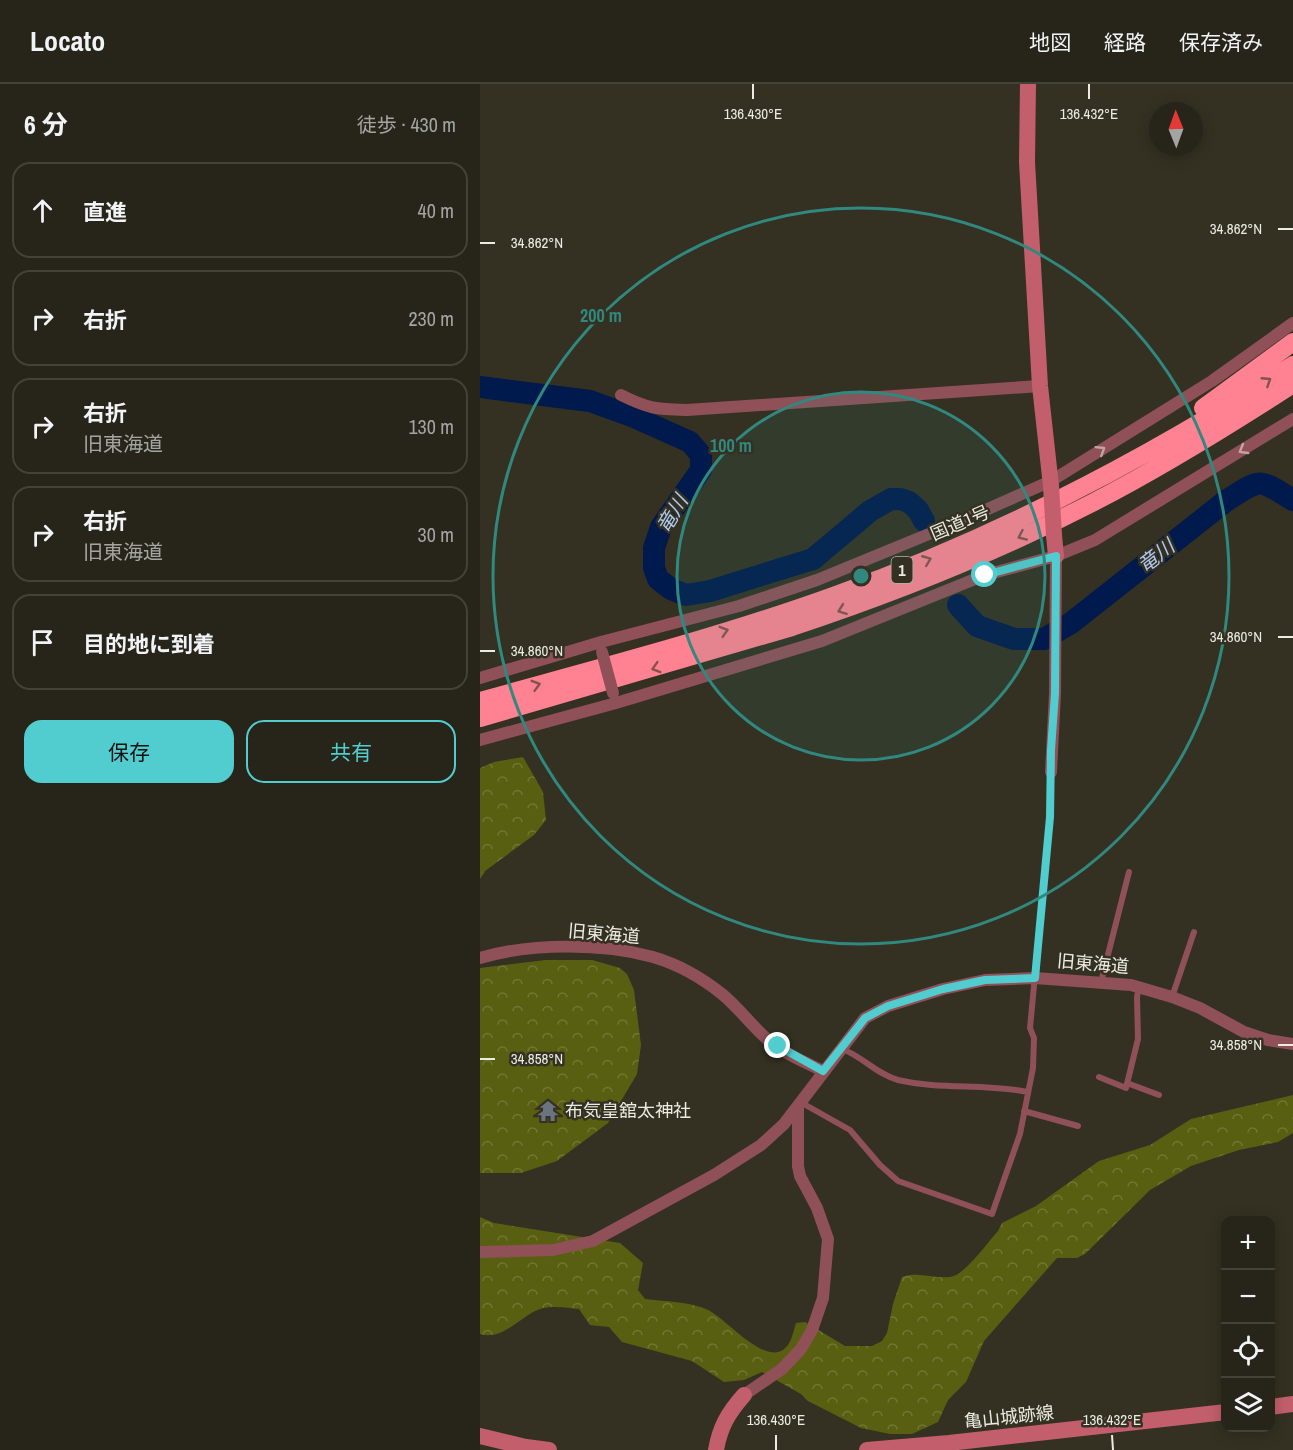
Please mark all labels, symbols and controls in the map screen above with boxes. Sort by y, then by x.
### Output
text: Locato [30,22,105,60]
text: 地図 [1029,28,1071,57]
text: 経路 [1104,28,1146,57]
text: 保存済み [1179,28,1263,57]
north arrow [1149,102,1203,156]
text: 136.430°E [724,103,782,124]
text: 136.432°E [1060,103,1118,124]
text: 6 分 [24,107,68,142]
text: 徒歩 · 430 m [357,111,456,138]
icon: ahead [26,194,59,227]
text: 直進 [83,197,127,227]
text: 40 m [418,197,454,224]
text: 34.862°N [1210,218,1262,239]
text: 34.862°N [511,232,563,253]
icon: right [26,302,59,335]
text: 200 m [580,303,622,328]
text: 右折 [83,305,127,335]
text: 230 m [408,305,454,332]
one-way arrow [1261,377,1271,389]
text: 右折 [83,398,127,428]
icon: right [26,410,59,443]
text: 130 m [408,413,454,440]
text: 旧東海道 [83,430,163,457]
text: 100 m [710,433,752,458]
one-way arrow [1239,443,1249,454]
one-way arrow [1095,446,1105,458]
water label: 竜川 [650,488,694,538]
street label: 国道1号 [926,499,993,546]
text: 右折 [83,506,127,536]
icon: right [26,518,59,551]
text: 30 m [418,521,454,548]
one-way arrow [1018,529,1029,541]
water label: 竜川 [1132,531,1181,579]
text: 旧東海道 [83,538,163,565]
one-way arrow [921,555,932,567]
road number: 1 [892,557,912,583]
route start [971,561,997,587]
centre of rings [851,566,871,586]
one-way arrow [837,603,848,615]
icon: arrive [26,626,59,659]
one-way arrow [718,626,729,638]
text: 34.860°N [1210,626,1262,647]
text: 目的地に到着 [83,629,215,659]
text: 34.860°N [511,640,563,661]
one-way arrow [651,661,662,673]
one-way arrow [531,680,541,693]
button: 保存 [24,720,234,783]
button: 共有 [246,720,456,783]
street label: 旧東海道 [567,918,641,949]
street label: 旧東海道 [1056,948,1130,979]
route end [764,1032,790,1058]
text: 34.858°N [1210,1034,1262,1055]
text: 34.858°N [511,1048,563,1069]
place label: 布気皇舘太神社 [565,1098,691,1123]
temple icon: 布気皇舘太神社 [536,1099,560,1123]
map controls [1221,1216,1275,1432]
button: + [1221,1216,1275,1270]
button: − [1221,1270,1275,1324]
button: locate [1221,1324,1275,1378]
button: layers [1221,1378,1275,1432]
street label: 亀山城跡線 [963,1399,1055,1434]
text: 136.430°E [747,1409,805,1430]
text: 136.432°E [1083,1409,1141,1430]

